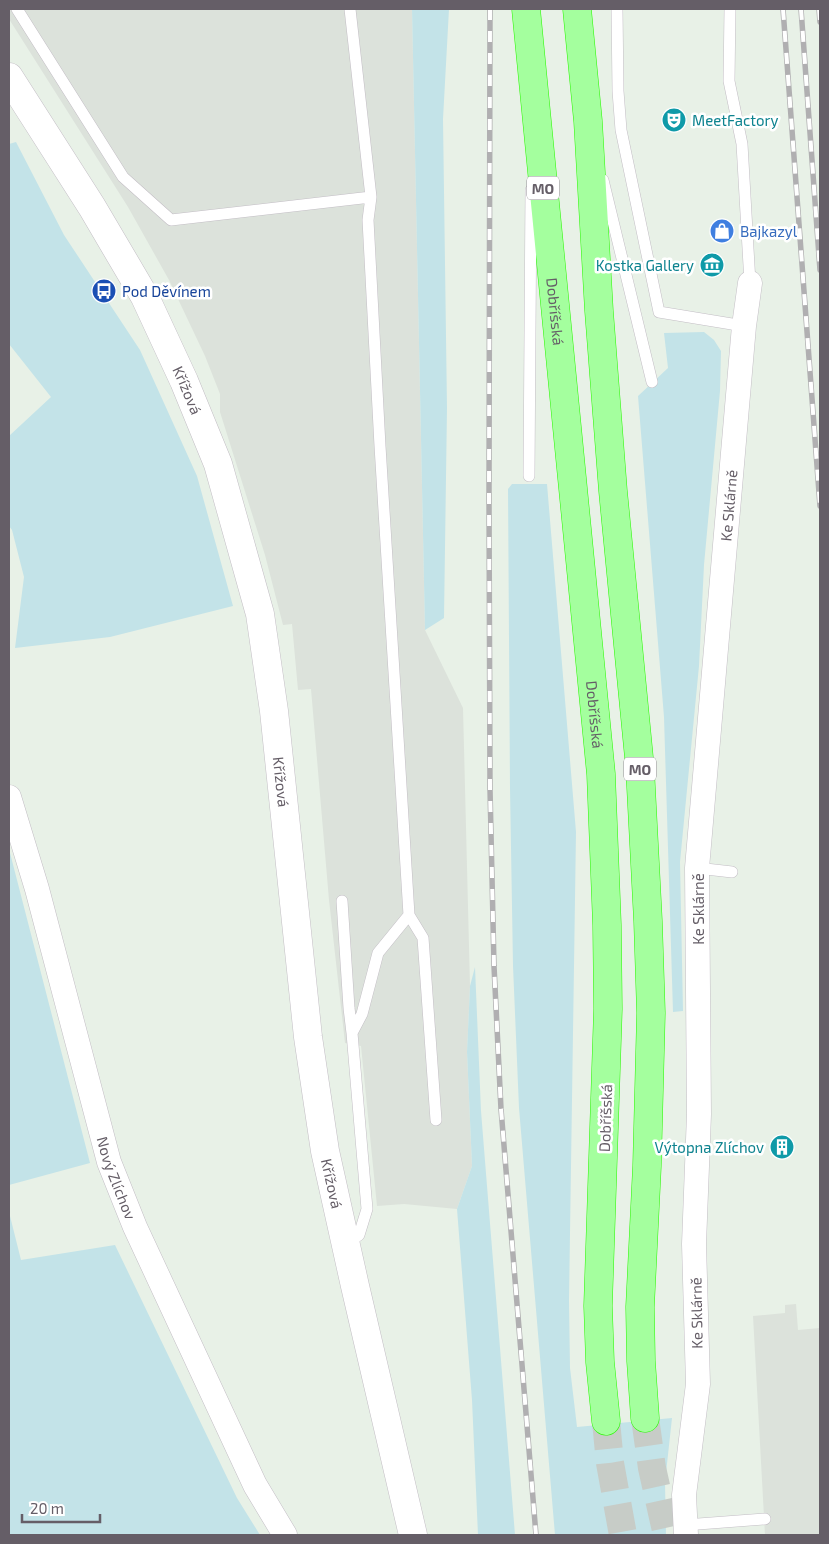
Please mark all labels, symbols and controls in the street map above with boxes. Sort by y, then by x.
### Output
theatre icon: MeetFactory [661,107,687,133]
place label: MeetFactory [692,111,779,129]
road number: MO [527,177,559,200]
shop icon: Bajkazyl [709,218,735,244]
place label: Bajkazyl [740,222,798,241]
museum icon: Kostka Gallery [699,252,725,278]
place label: Kostka Gallery [596,256,694,274]
street label: Dobříšská [543,277,568,346]
bus stop icon: Pod Děvínem [91,278,117,304]
place label: Pod Děvínem [122,282,211,300]
street label: Křížová [169,363,206,417]
street label: Ke Sklárně [716,469,741,542]
street label: Dobříšská [583,680,607,749]
street label: Křížová [270,756,293,808]
road number: MO [624,758,656,781]
street label: Ke Sklárně [689,873,707,945]
street label: Dobříšská [595,1084,615,1152]
building icon: Výtopna Zlíchov [769,1134,795,1160]
street label: Nový Zlíchov [94,1135,140,1222]
place label: Výtopna Zlíchov [655,1138,764,1156]
street label: Křížová [318,1157,347,1210]
street label: Ke Sklárně [686,1277,706,1349]
scale bar [22,1492,100,1524]
text: 20 m [30,1499,64,1517]

